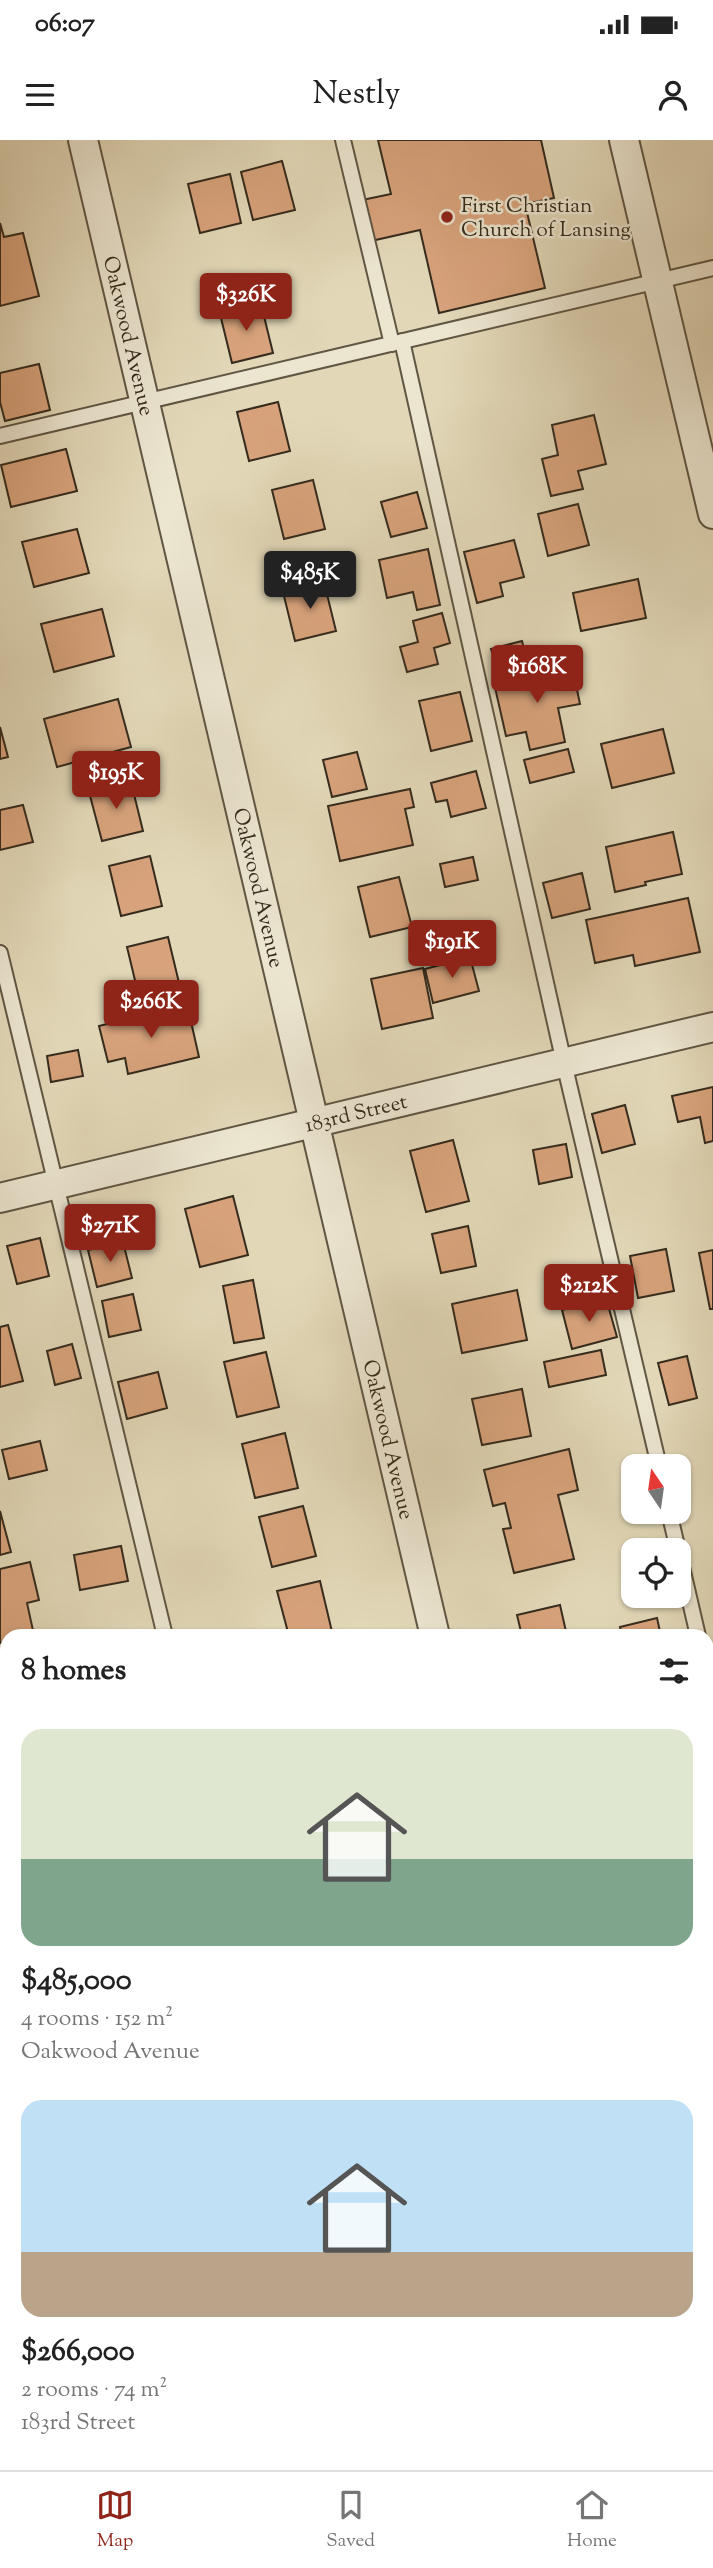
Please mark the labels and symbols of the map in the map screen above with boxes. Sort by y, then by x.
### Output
place label: First Christian Church of Lansing [461,192,631,246]
marker: First Christian Church of Lansing [439,209,455,225]
street label: Oakwood Avenue [94,253,160,419]
pin: $326K [197,274,295,333]
pin: $485K [261,552,359,611]
pin: $168K [488,645,586,705]
pin: $195K [67,752,165,811]
street label: Oakwood Avenue [224,805,290,971]
pin: $191K [403,920,501,980]
pin: $266K [102,981,200,1040]
street label: 183rd Street [302,1088,411,1141]
pin: $271K [61,1204,159,1264]
pin: $212K [540,1264,638,1324]
street label: Oakwood Avenue [354,1357,420,1523]
north arrow [621,1454,691,1524]

